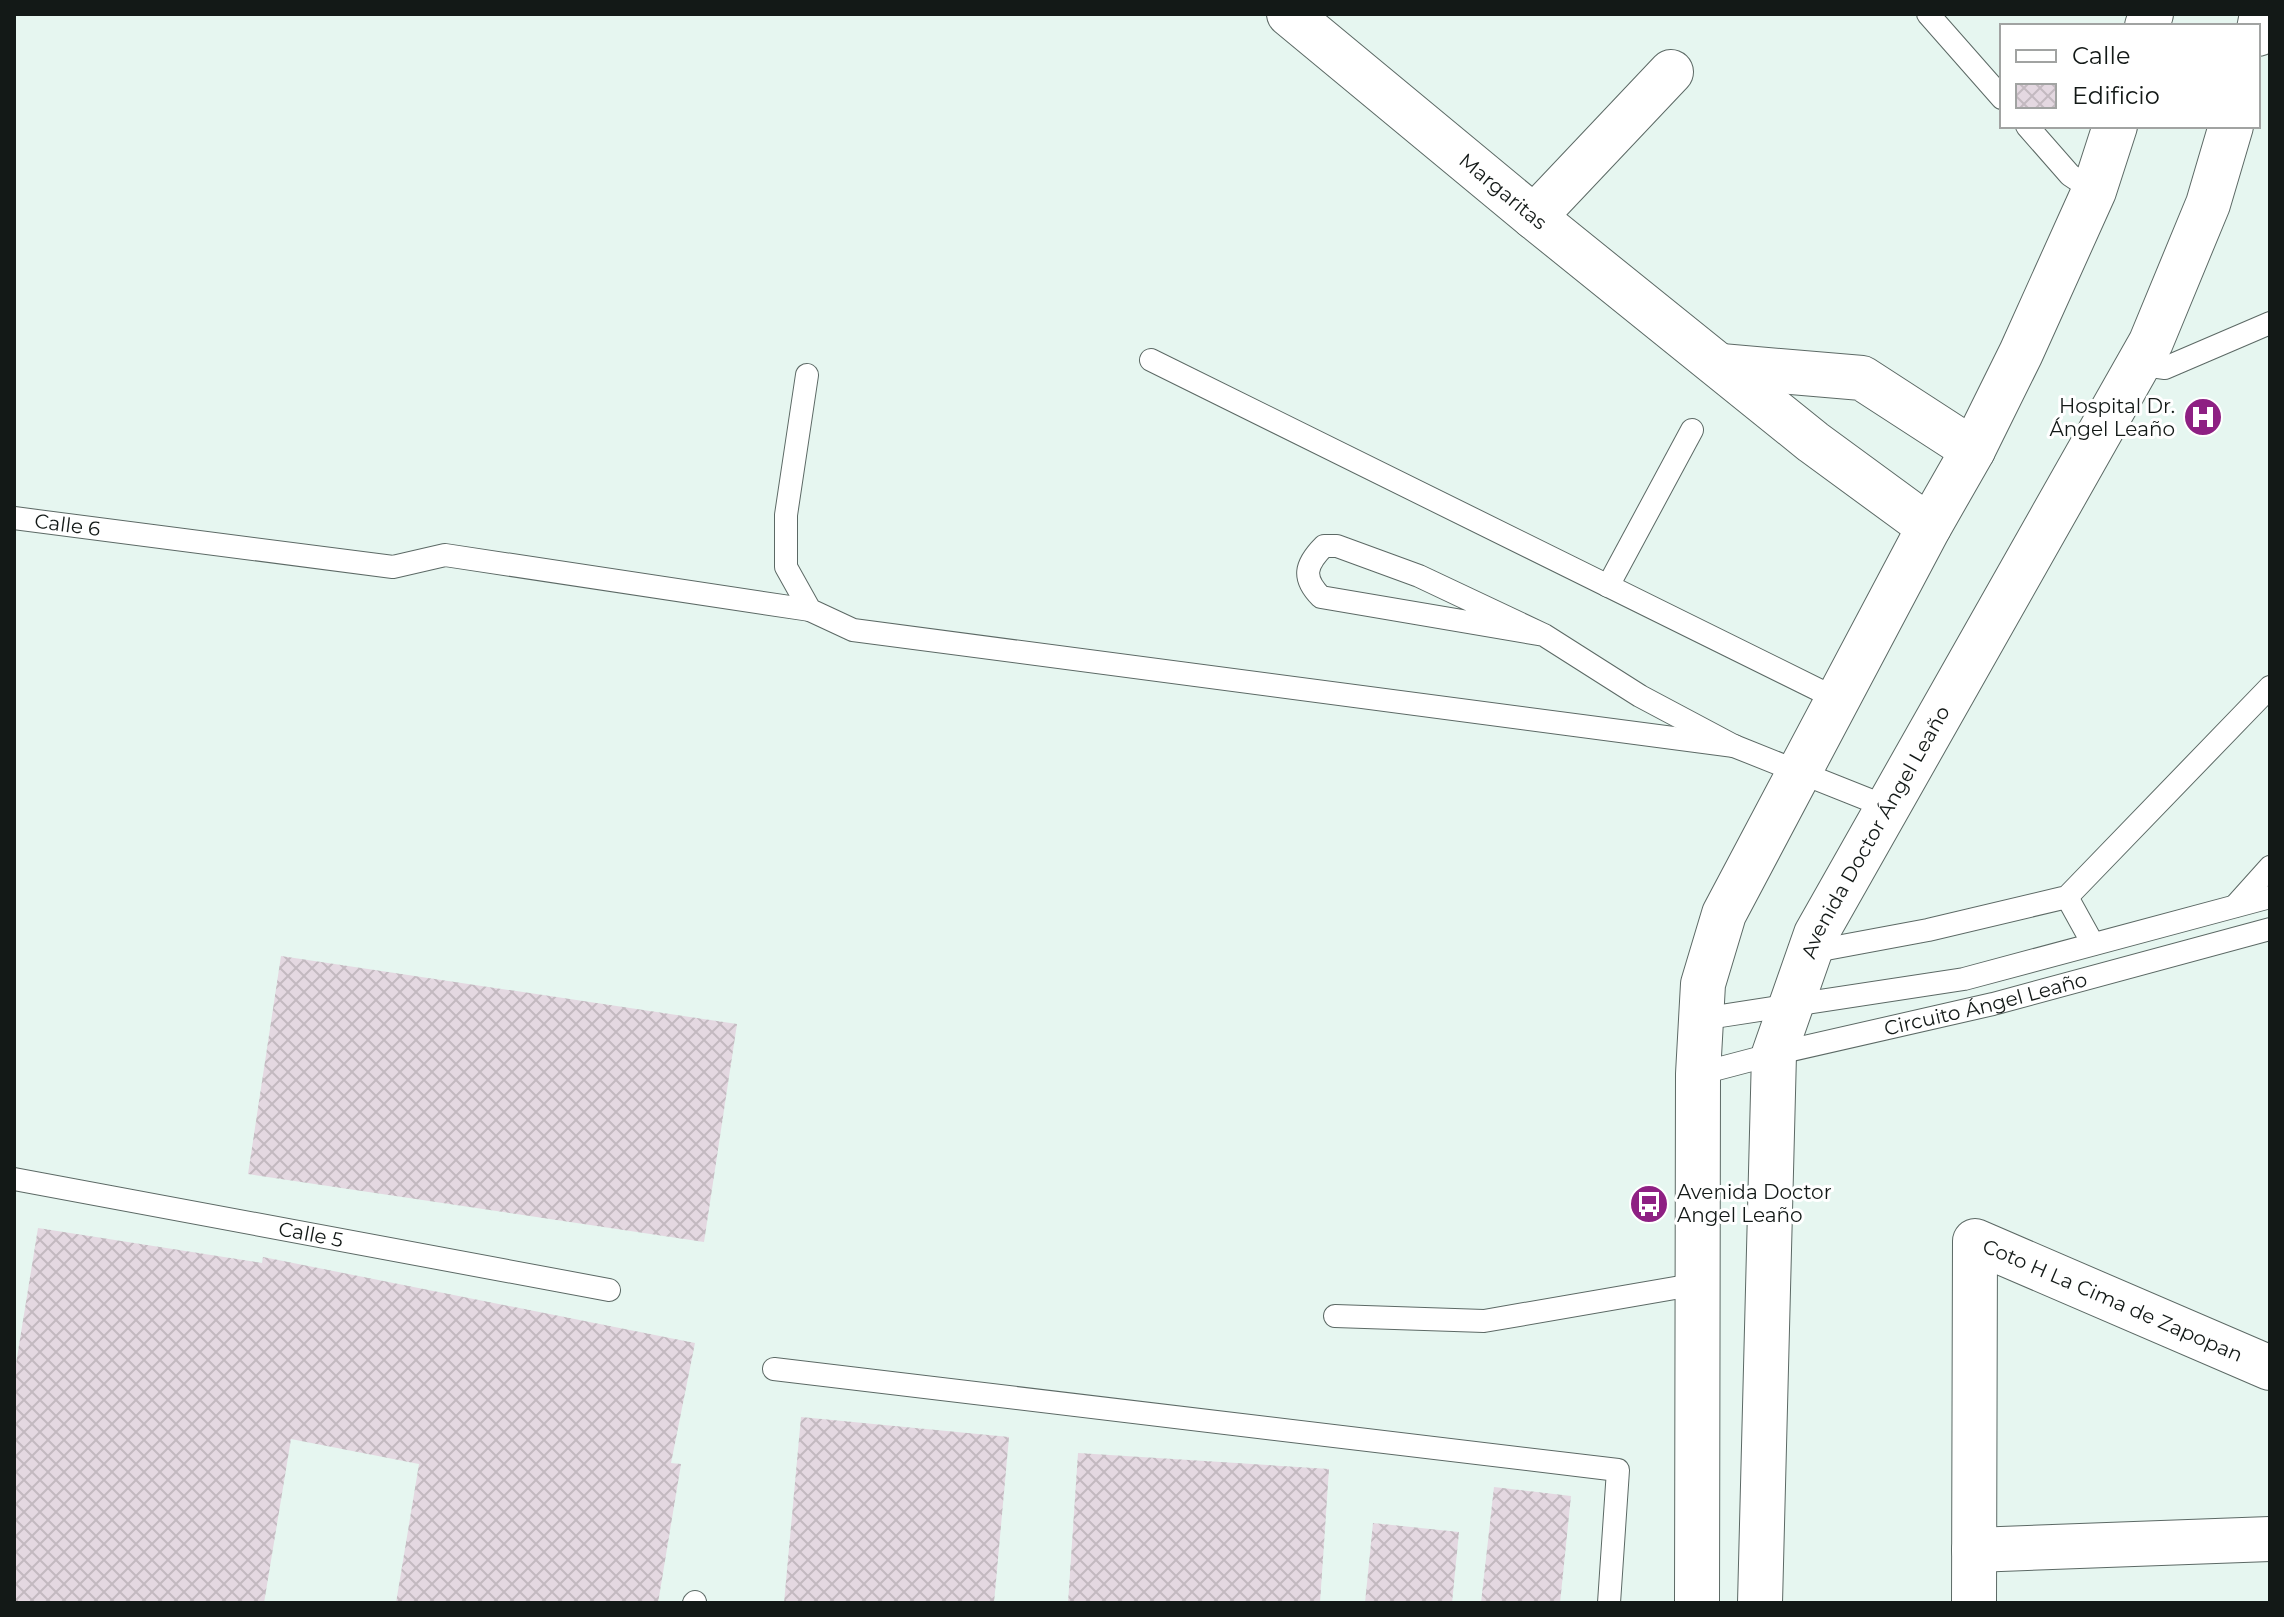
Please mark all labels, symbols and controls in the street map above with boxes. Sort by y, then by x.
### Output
legend [2000,24,2260,128]
text: Calle [2072,41,2130,70]
text: Edificio [2072,81,2160,110]
street label: Margaritas [1454,148,1552,235]
place label: Hospital Dr. Ángel Leaño [2049,394,2175,441]
hospital icon: Hospital Dr. Ángel Leaño [2182,396,2224,438]
street label: Calle 6 [33,509,102,541]
street label: Avenida Doctor Ángel Leaño [1796,701,1955,962]
street label: Circuito Ángel Leaño [1882,967,2090,1041]
place label: Avenida Doctor Angel Leaño [1677,1180,1832,1227]
bus stop icon: Avenida Doctor Angel Leaño [1628,1183,1670,1225]
street label: Calle 5 [277,1217,345,1252]
street label: Coto H La Cima de Zapopan [1979,1234,2246,1367]

